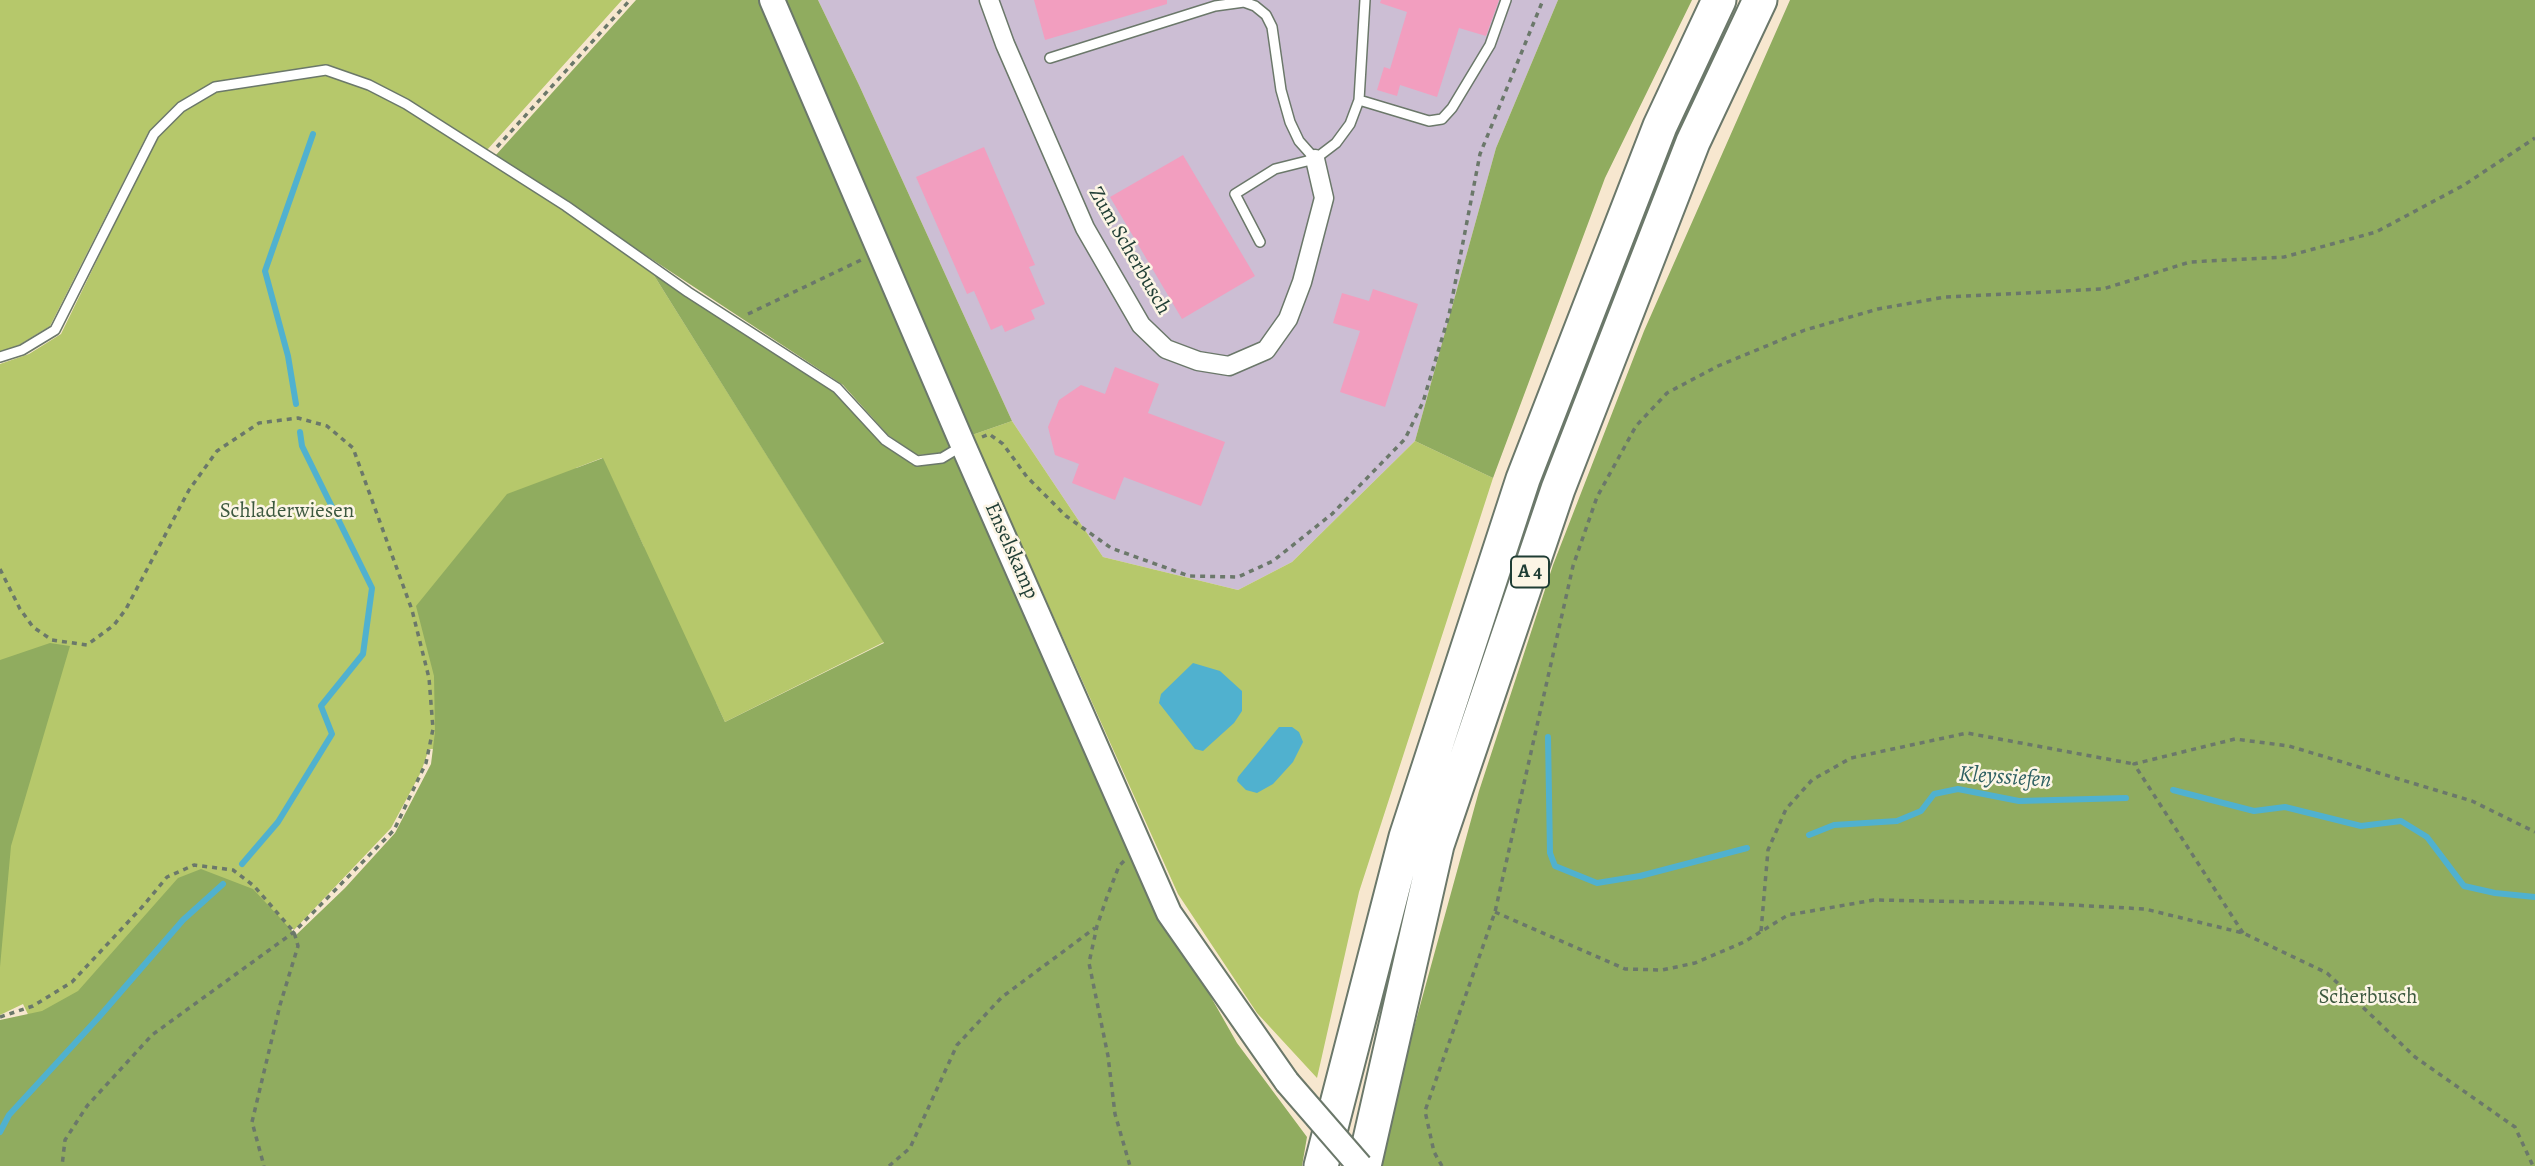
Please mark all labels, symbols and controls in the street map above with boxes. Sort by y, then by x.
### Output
street label: Zum Scherbusch [1082,183,1176,319]
park label: Schladerwiesen [220,499,354,525]
street label: Enselskamp [979,499,1043,603]
road number: A 4 [1511,556,1549,587]
water label: Kleyssiefen [1958,761,2052,795]
park label: Scherbusch [2319,985,2417,1011]

